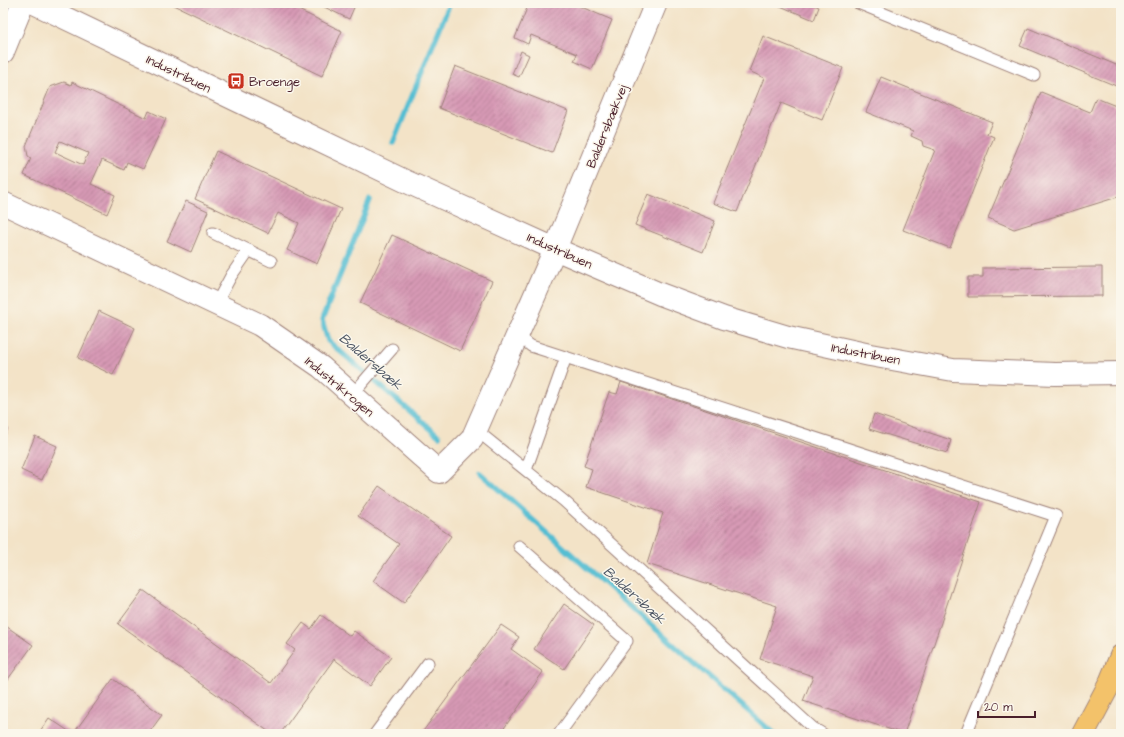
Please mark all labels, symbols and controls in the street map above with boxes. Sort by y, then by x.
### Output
street label: Industribuen [143,50,214,98]
bus stop icon: Broenge [226,71,246,91]
place label: Broenge [249,73,300,92]
street label: Baldersbækvej [582,81,632,171]
street label: Industribuen [524,228,596,274]
water label: Baldersbæk [334,329,407,395]
street label: Industribuen [830,338,902,370]
street label: Industrikrogen [300,352,378,422]
water label: Baldersbæk [599,562,670,630]
scale bar [978,693,1035,719]
text: 20 m [984,699,1013,716]

